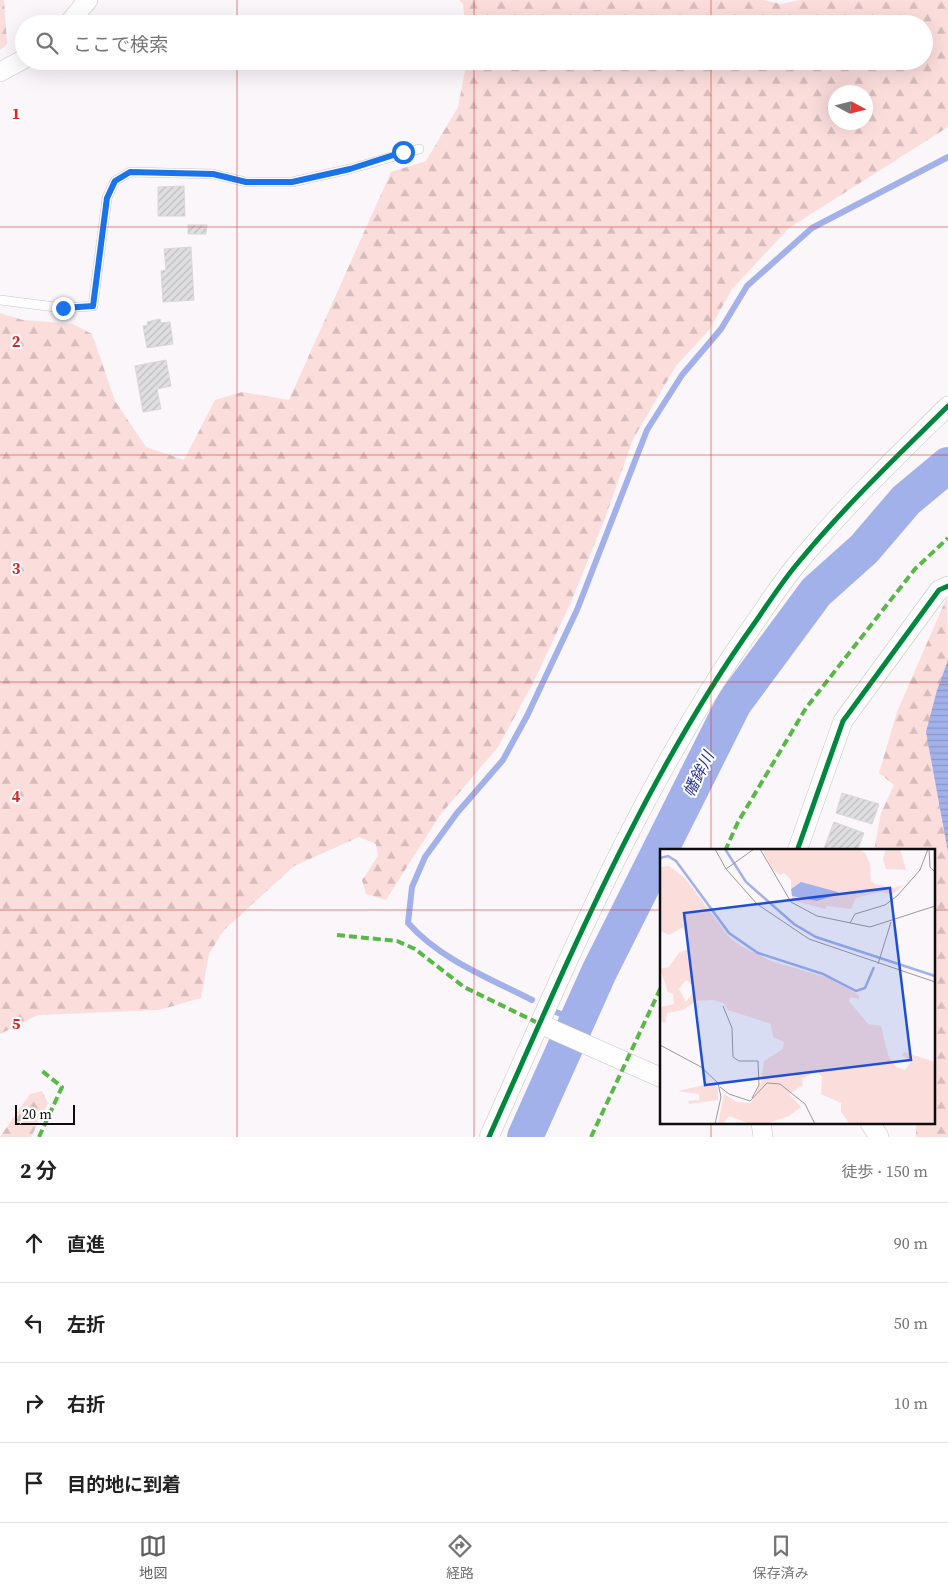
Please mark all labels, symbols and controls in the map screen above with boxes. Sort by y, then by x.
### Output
search box [15,15,933,70]
icon: search [33,29,61,57]
text: ここで検索 [73,31,168,57]
north arrow [828,85,873,130]
text: 1 [12,102,20,124]
route start [392,141,415,164]
route end [52,297,75,320]
text: 2 [12,330,21,352]
text: 3 [12,557,21,579]
water label: 幡鉾川 [677,746,720,800]
text: 4 [12,785,21,807]
inset map [660,849,936,1124]
text: 5 [12,1012,21,1034]
scale bar [15,1102,75,1125]
text: 20 m [22,1104,52,1124]
text: 2 分 [20,1156,57,1185]
text: 徒歩 · 150 m [842,1160,928,1182]
icon: ahead [20,1229,48,1257]
text: 直進 [67,1231,105,1257]
text: 90 m [894,1232,928,1254]
icon: left [20,1309,48,1337]
text: 左折 [67,1311,105,1337]
text: 50 m [894,1312,928,1334]
icon: right [20,1389,48,1417]
text: 右折 [67,1391,105,1417]
text: 10 m [894,1392,928,1414]
icon: arrive [20,1469,48,1497]
text: 目的地に到着 [67,1471,181,1497]
tab: 地図 [139,1532,167,1583]
tab: 経路 [446,1532,474,1583]
tab: 保存済み [753,1532,809,1583]

